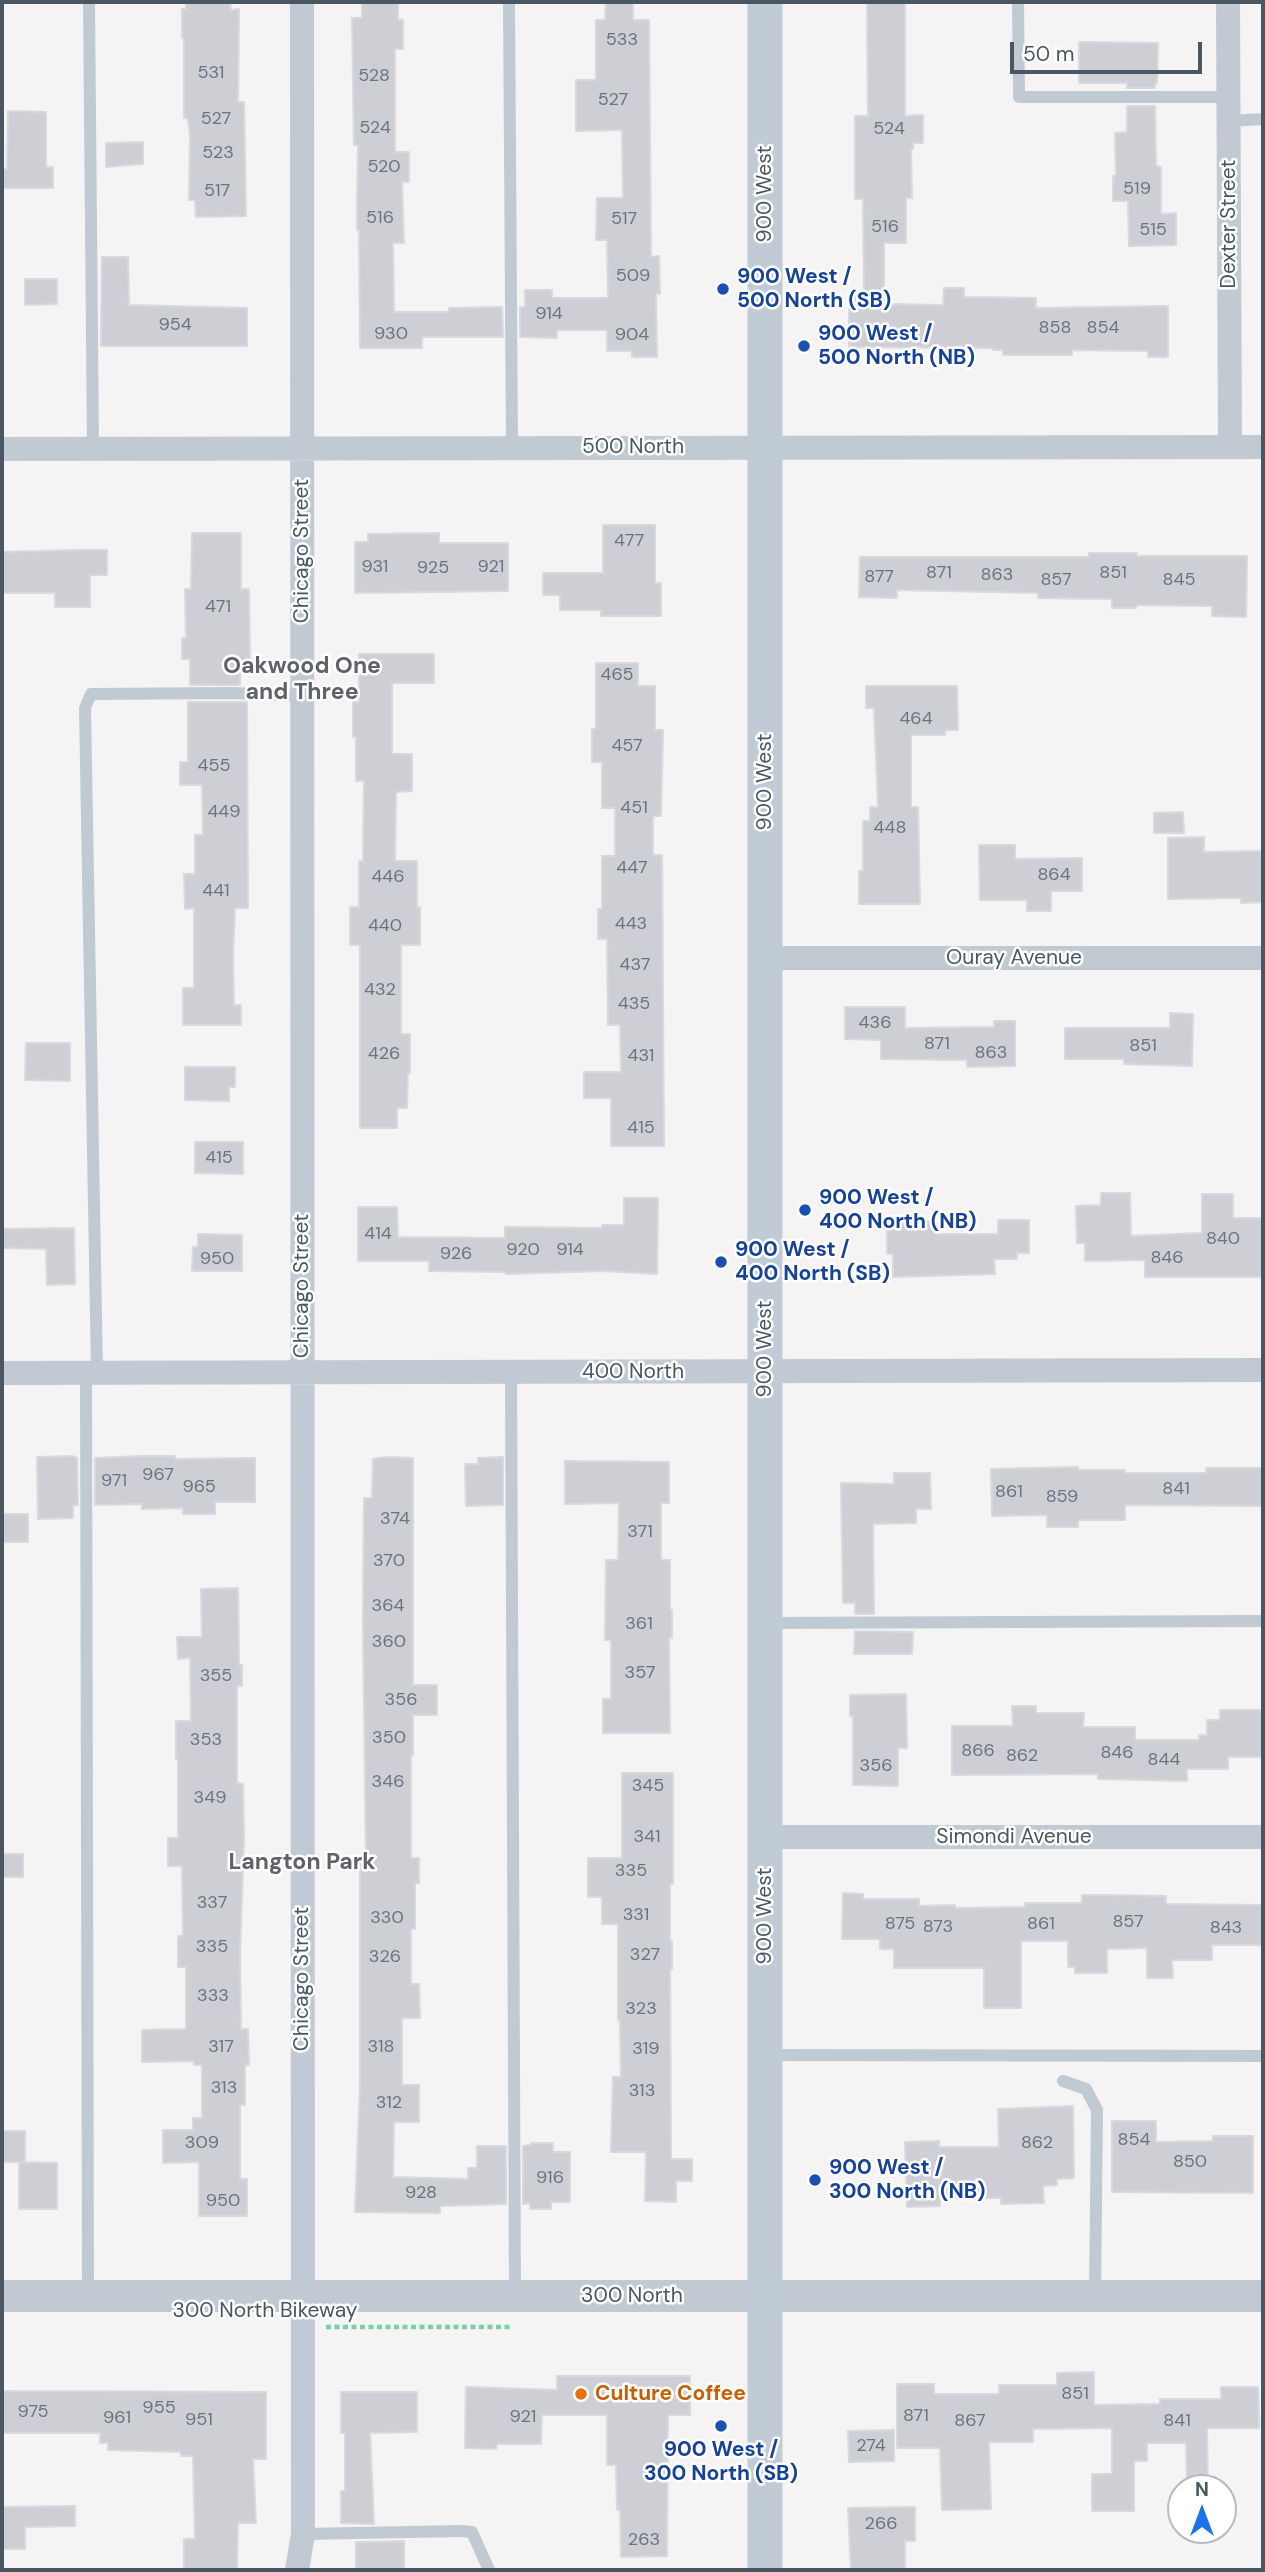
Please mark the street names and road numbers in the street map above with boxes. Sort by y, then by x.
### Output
street label: 900 West [752,146,778,242]
street label: Dexter Street [1216,159,1242,289]
street label: 500 North [582,434,684,460]
street label: Chicago Street [289,479,315,623]
street label: 900 West [752,734,778,830]
street label: Ouray Avenue [946,945,1082,971]
street label: Chicago Street [289,1214,315,1358]
street label: 900 West [752,1301,778,1397]
street label: 400 North [582,1359,684,1385]
street label: Simondi Avenue [936,1824,1092,1850]
street label: 900 West [752,1868,778,1964]
street label: Chicago Street [289,1907,315,2051]
street label: 300 North [581,2283,683,2309]
street label: 300 North Bikeway [173,2298,357,2324]

